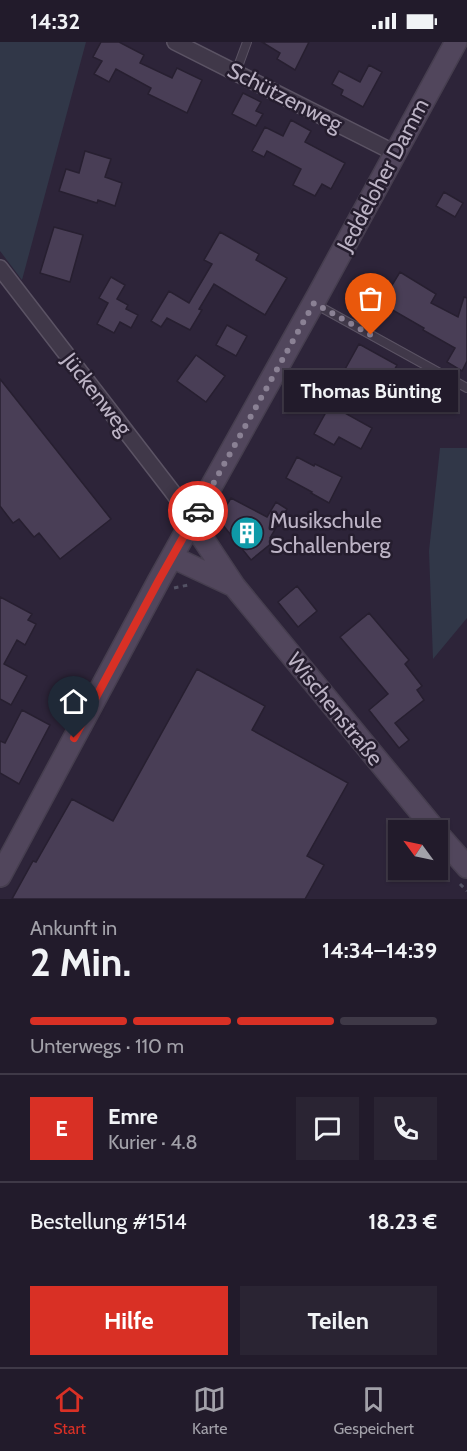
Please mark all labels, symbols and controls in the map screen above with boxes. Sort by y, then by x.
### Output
text: 14:32 [30,8,80,35]
street label: Schützenweg [223,57,348,138]
street label: Jeddeloher Damm [331,94,435,257]
pin [345,273,396,335]
icon: bag [354,282,387,315]
street label: Jückenweg [56,346,138,442]
callout: Thomas Bünting [284,371,458,413]
text: Thomas Bünting [301,379,441,403]
courier [168,481,228,541]
icon: car [182,495,215,528]
place label: Musikschule Schallenberg [270,507,391,559]
building icon: Musikschule Schallenberg [229,515,265,551]
street label: Wischenstraße [281,647,389,771]
pin [48,676,99,738]
icon: home [57,685,90,718]
north arrow [388,820,448,880]
map controls [388,820,448,880]
text: Ankunft in [30,916,117,940]
text: 14:34–14:39 [322,937,437,964]
text: 2 Min. [30,938,131,986]
text: Unterwegs · 110 m [30,1034,184,1058]
button: chat [296,1097,359,1160]
button: phone [374,1097,437,1160]
text: Emre [108,1103,158,1130]
text: E [55,1115,68,1142]
text: Kurier · 4.8 [108,1130,198,1154]
text: Bestellung #1514 [30,1208,187,1235]
text: 18.23 € [368,1208,437,1235]
button: Hilfe [30,1286,228,1355]
button: Teilen [240,1286,437,1355]
tab: Start [53,1383,86,1438]
tab: Karte [192,1383,227,1438]
tab: Gespeichert [333,1383,414,1438]

